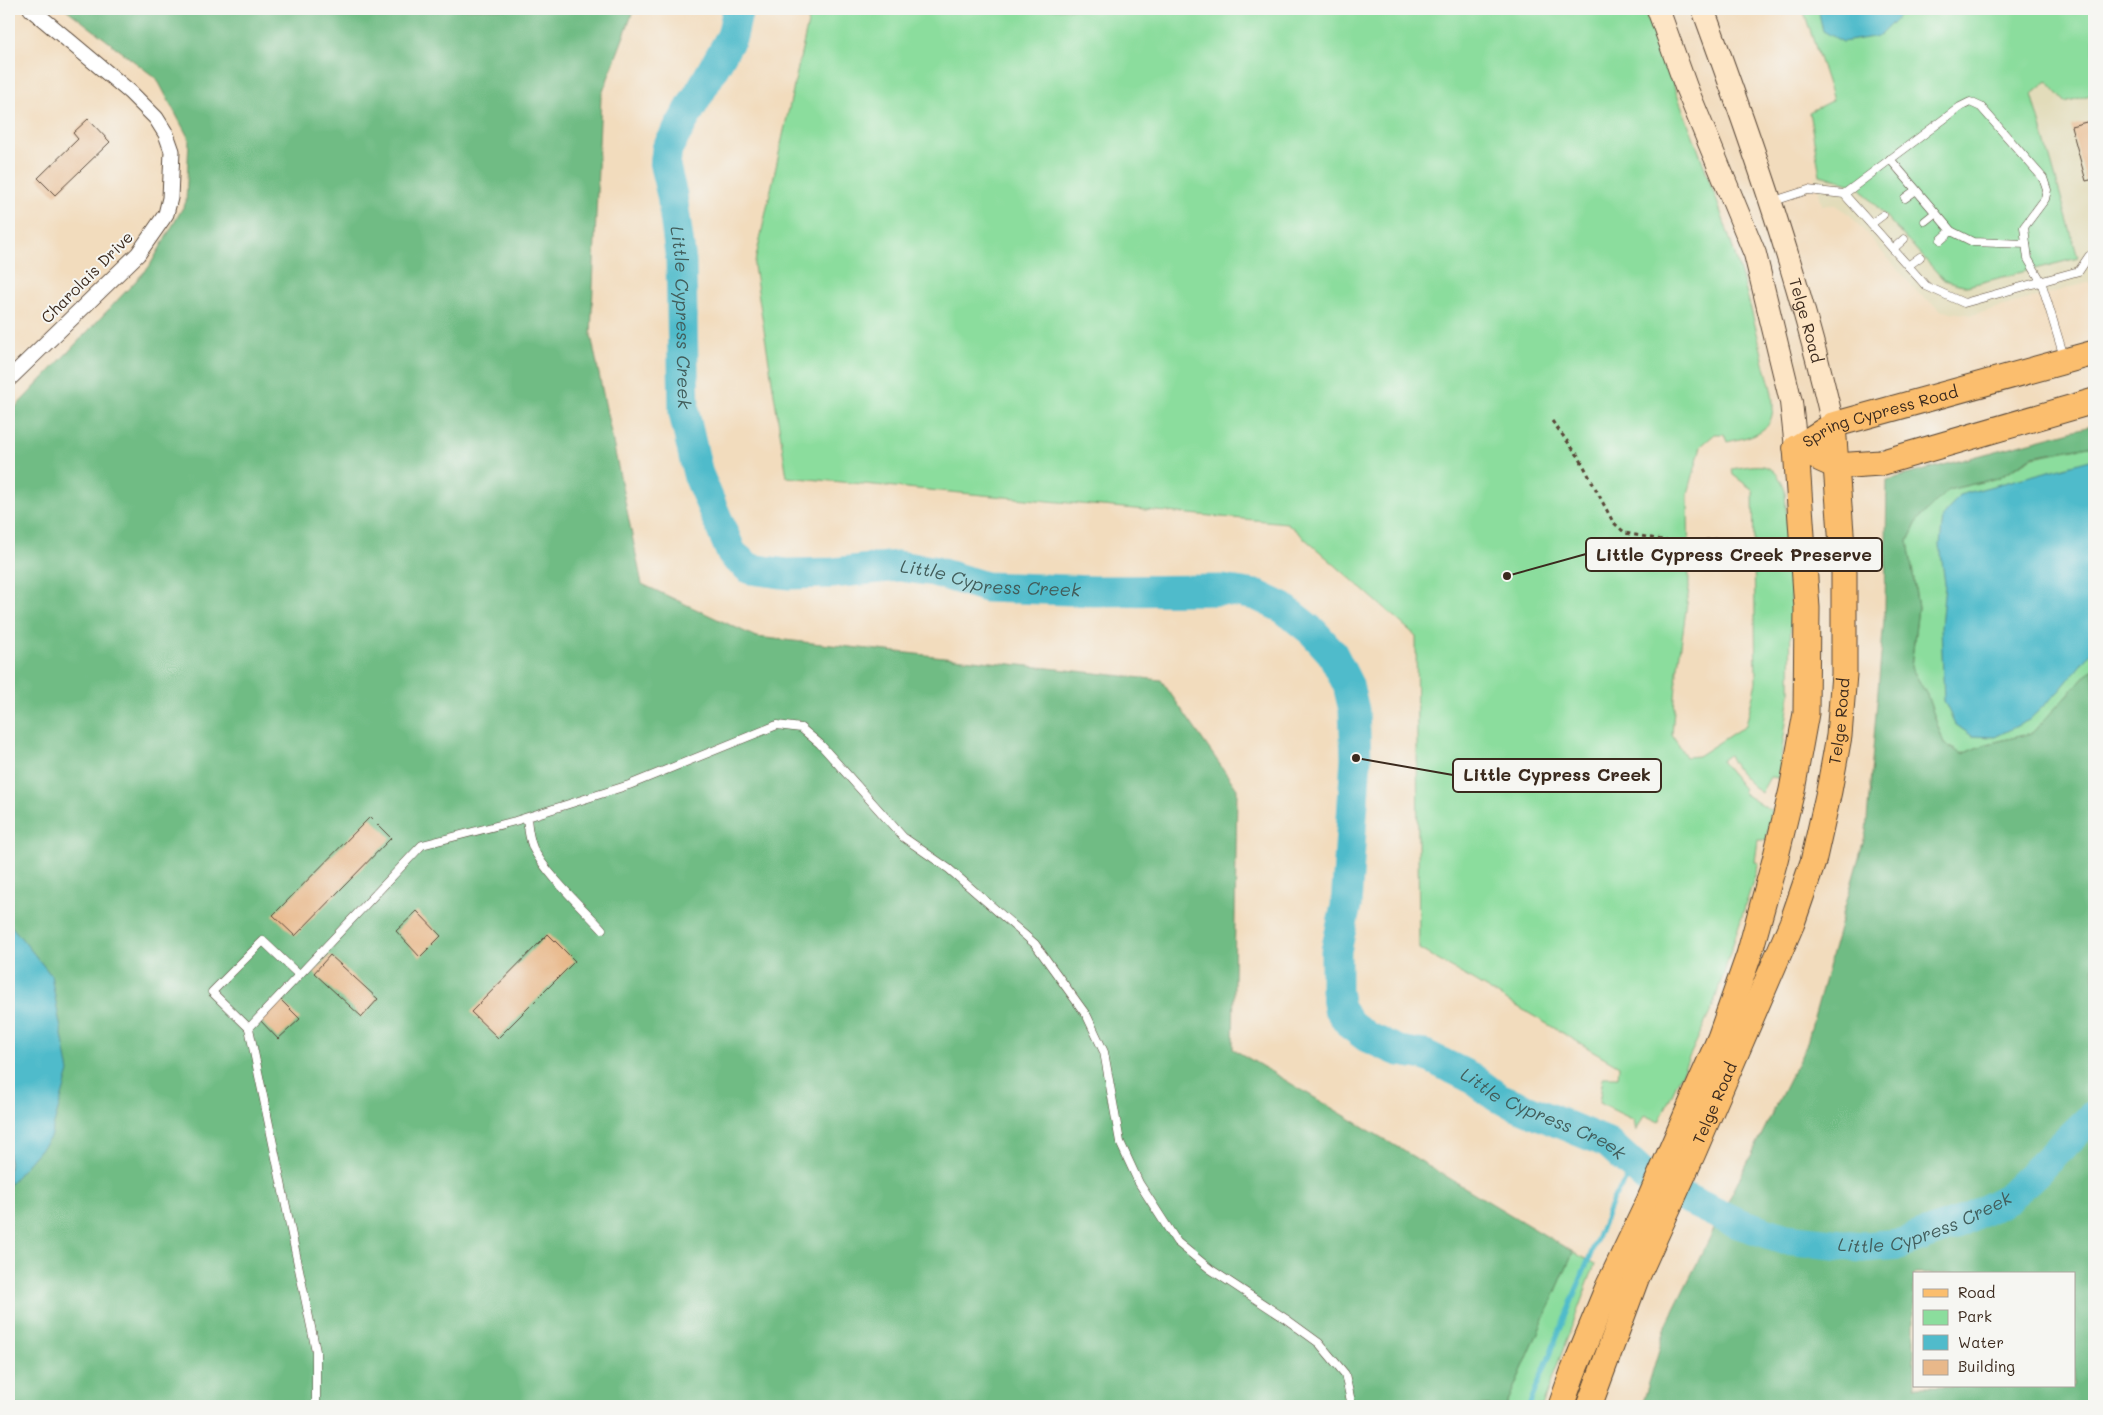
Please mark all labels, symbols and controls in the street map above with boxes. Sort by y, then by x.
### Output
water label: Little Cypress Creek [665,225,697,409]
street label: Charolais Drive [36,226,137,327]
street label: Telge Road [1785,275,1828,365]
street label: Spring Cypress Road [1798,380,1960,452]
callout: Little Cypress Creek Preserve [1586,538,1882,571]
text: Little Cypress Creek Preserve [1596,542,1872,566]
water label: Little Cypress Creek [899,553,1081,602]
street label: Telge Road [1823,677,1854,766]
callout: Little Cypress Creek [1453,759,1661,792]
text: Little Cypress Creek [1463,762,1651,786]
street label: Telge Road [1687,1059,1741,1147]
water label: Little Cypress Creek [1457,1061,1632,1165]
water label: Little Cypress Creek [1837,1185,2016,1258]
legend [1913,1272,2076,1388]
text: Road [1958,1282,1995,1302]
text: Park [1958,1306,1992,1326]
text: Water [1958,1332,2004,1352]
text: Building [1958,1356,2015,1376]

